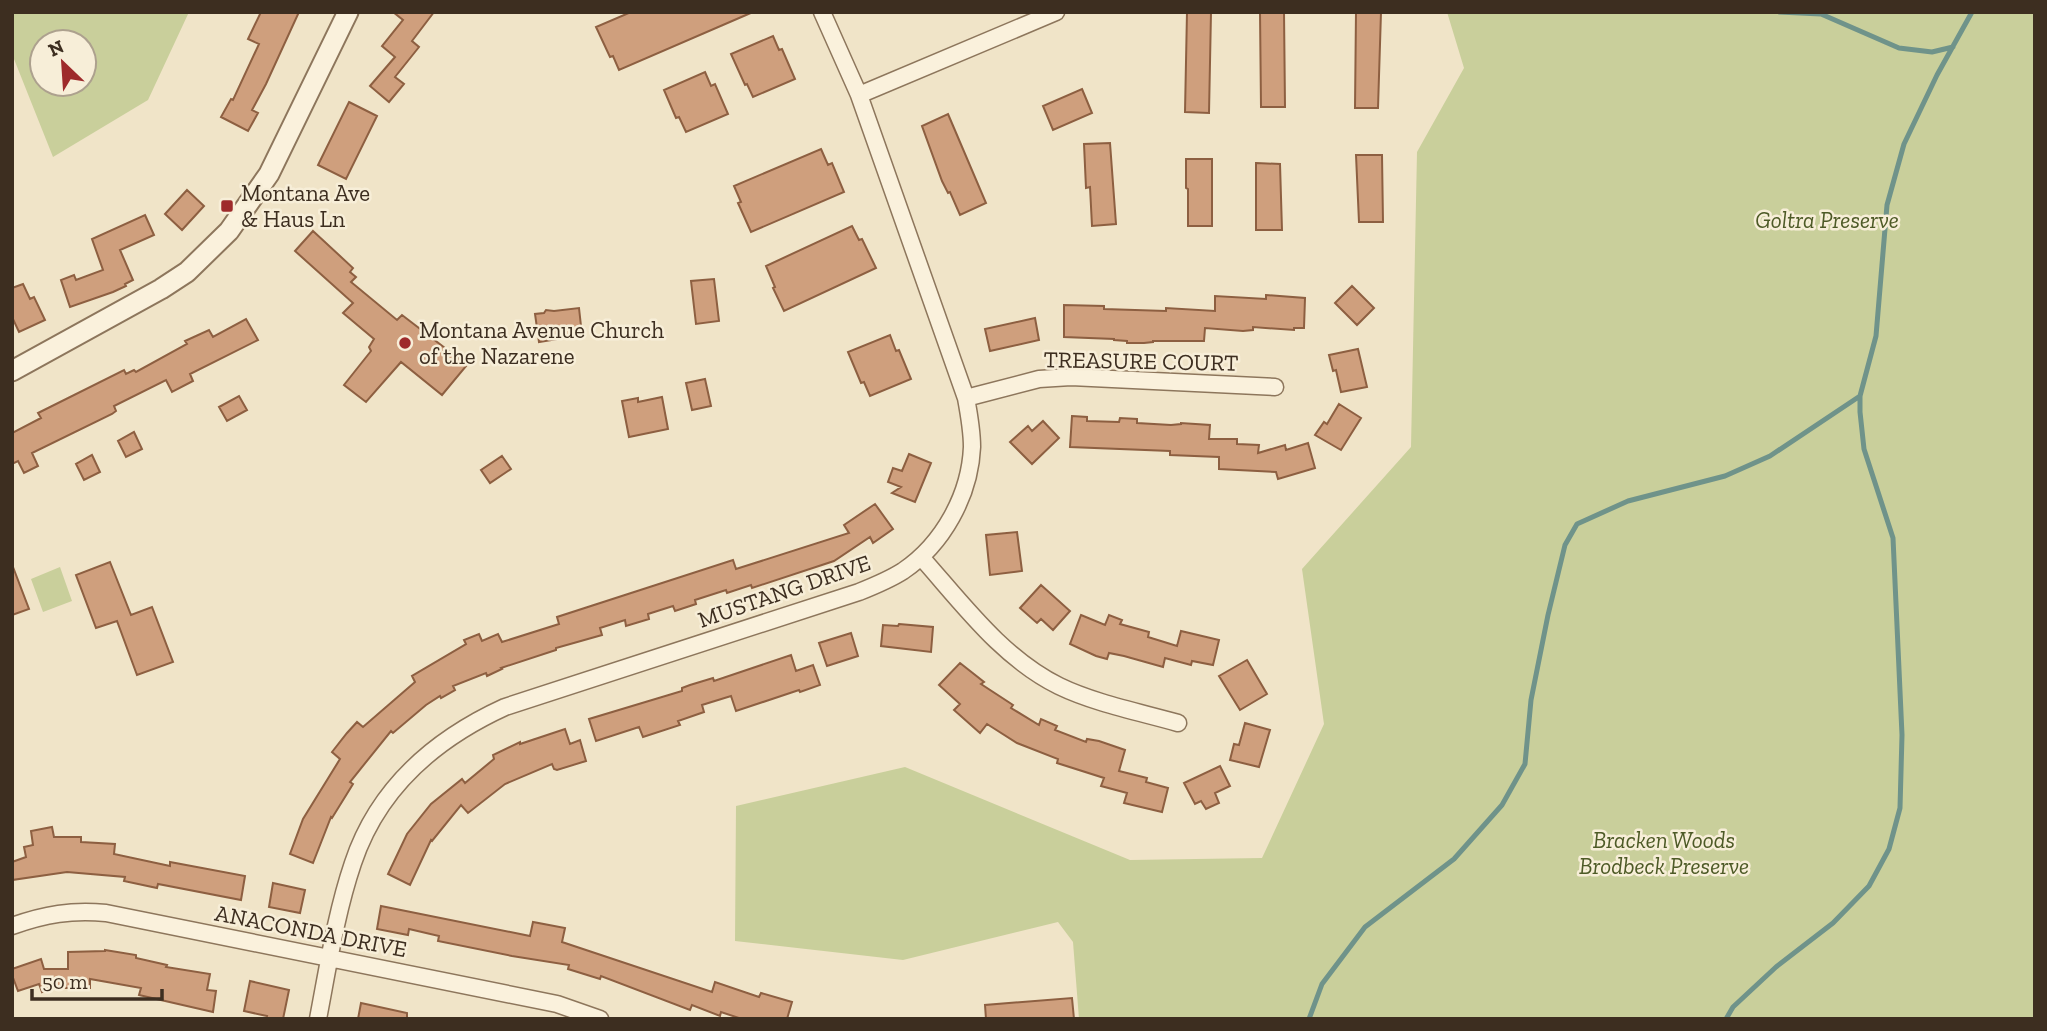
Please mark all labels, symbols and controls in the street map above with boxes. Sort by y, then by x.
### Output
north arrow [28,28,98,98]
text: N [45,35,67,62]
place label: Montana Ave & Haus Ln [241,179,370,233]
marker: Montana Ave & Haus Ln [219,198,235,214]
park label: Goltra Preserve [1755,206,1899,234]
place label: Montana Avenue Church of the Nazarene [419,316,664,370]
marker: Montana Avenue Church of the Nazarene [397,335,413,351]
street label: TREASURE COURT [1043,345,1239,377]
street label: MUSTANG DRIVE [694,548,874,634]
park label: Bracken Woods Brodbeck Preserve [1579,826,1749,880]
street label: ANACONDA DRIVE [213,899,409,963]
scale bar [32,958,161,1002]
text: 50 m [42,969,88,994]

